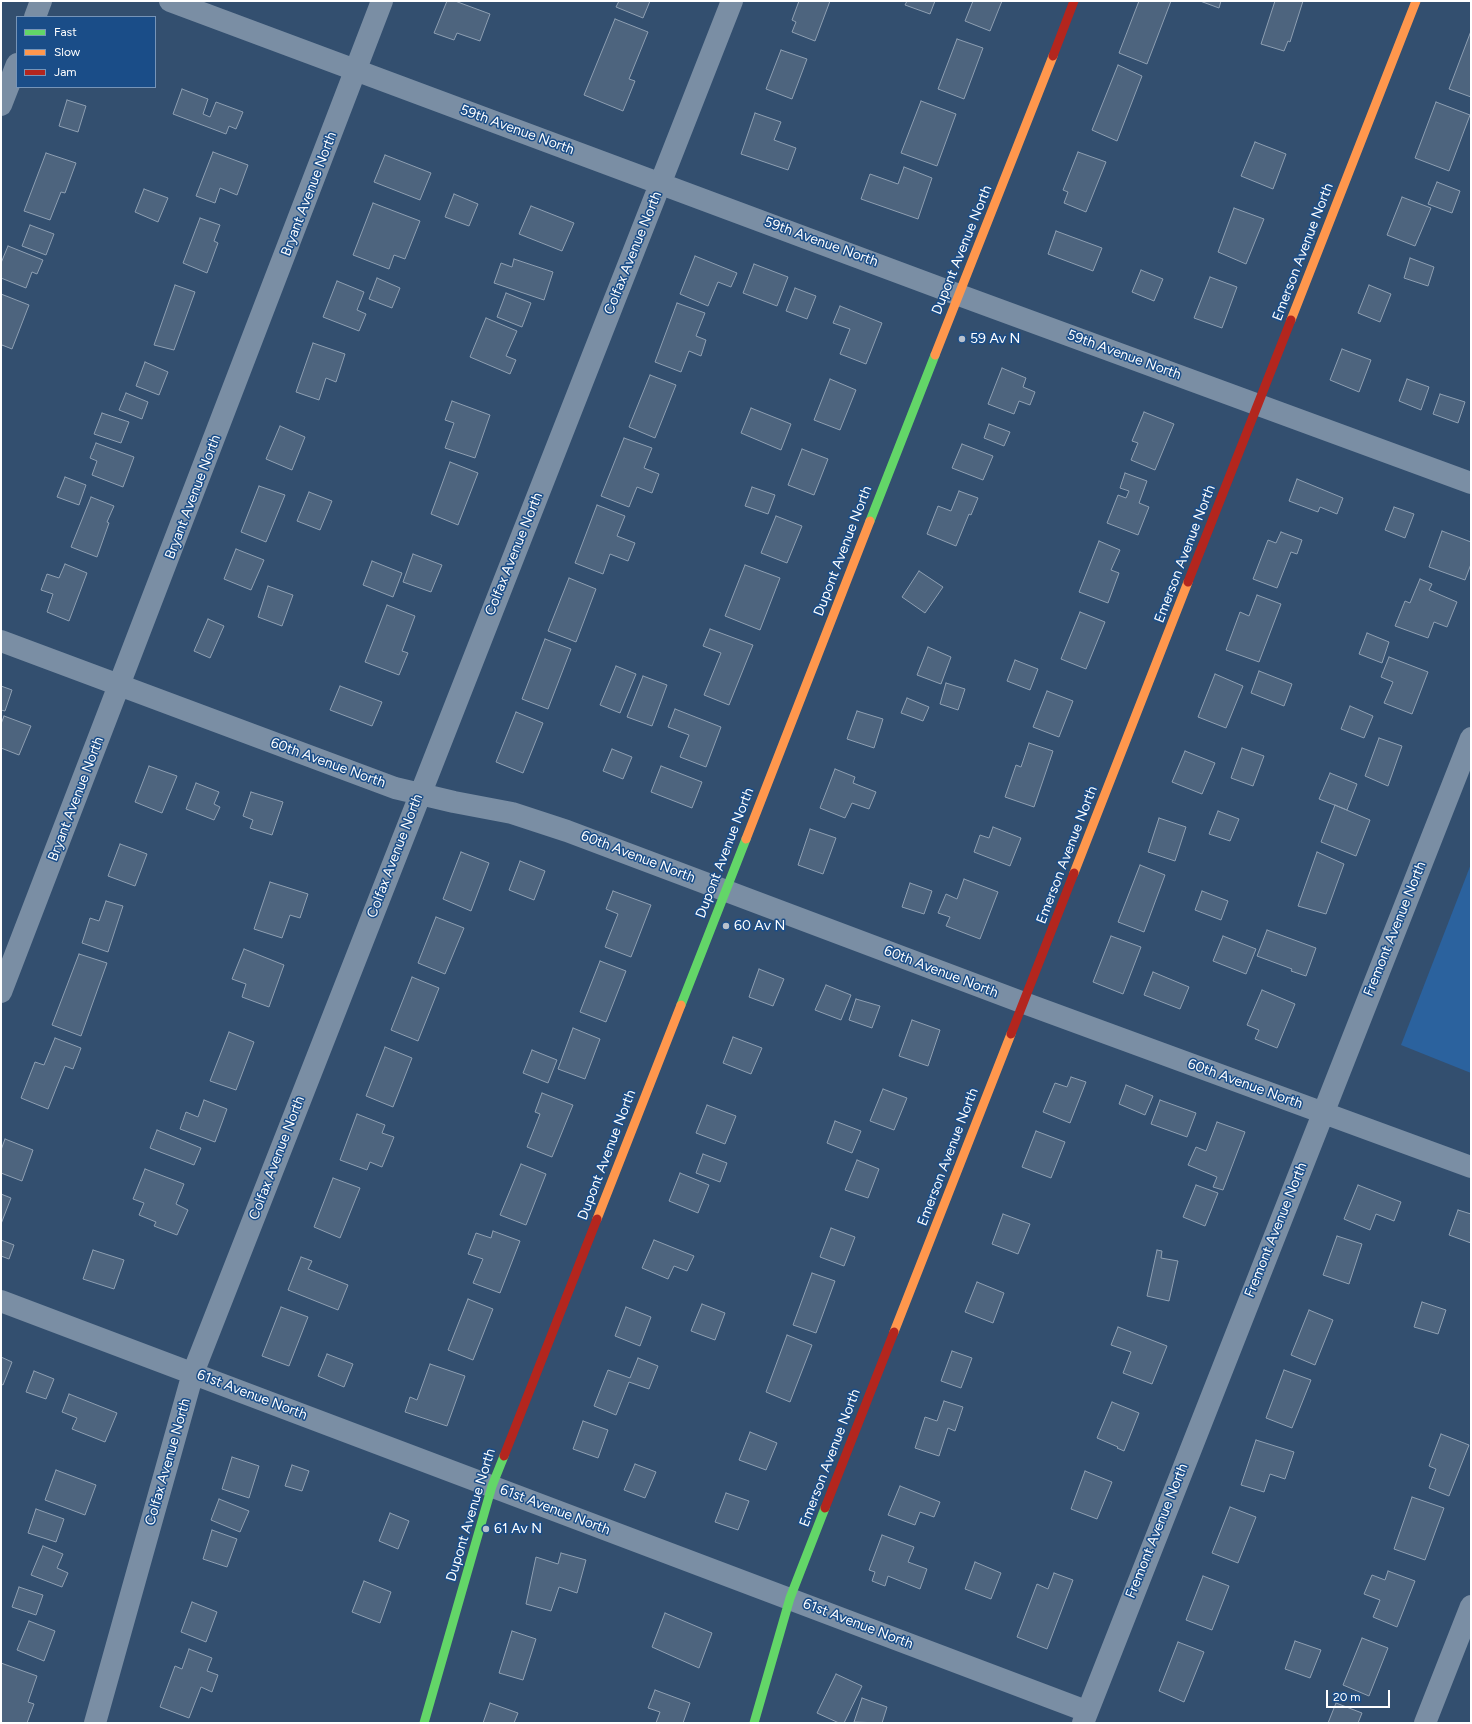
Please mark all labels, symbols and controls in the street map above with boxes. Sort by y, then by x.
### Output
legend [16,16,156,88]
text: Fast [54,25,77,39]
text: Slow [54,45,80,59]
text: Jam [54,65,77,79]
street label: 59th Avenue North [458,102,576,158]
street label: Bryant Avenue North [278,129,340,259]
street label: Emerson Avenue North [1269,181,1337,323]
street label: Dupont Avenue North [928,183,996,317]
street label: Colfax Avenue North [601,189,665,317]
street label: 59th Avenue North [762,214,880,270]
street label: 59th Avenue North [1065,327,1183,383]
place label: 59 Av N [970,331,1020,347]
marker: 59 Av N [957,334,967,344]
street label: Bryant Avenue North [162,432,224,562]
street label: Emerson Avenue North [1151,483,1219,625]
street label: Dupont Avenue North [810,484,876,618]
street label: Colfax Avenue North [482,490,546,618]
street label: Bryant Avenue North [45,734,107,864]
street label: 60th Avenue North [268,734,388,792]
street label: Emerson Avenue North [1033,784,1101,926]
street label: Dupont Avenue North [692,786,758,920]
street label: Colfax Avenue North [364,792,426,920]
street label: 60th Avenue North [578,827,698,887]
street label: Fremont Avenue North [1360,859,1430,999]
place label: 60 Av N [734,918,785,934]
marker: 60 Av N [721,921,731,931]
street label: 60th Avenue North [881,942,1001,1002]
street label: 60th Avenue North [1185,1055,1305,1113]
street label: Emerson Avenue North [914,1086,982,1228]
street label: Dupont Avenue North [574,1088,640,1222]
street label: Colfax Avenue North [246,1094,308,1222]
street label: Fremont Avenue North [1241,1160,1311,1300]
street label: 61st Avenue North [195,1366,309,1424]
street label: Emerson Avenue North [796,1387,864,1529]
street label: Colfax Avenue North [142,1397,194,1527]
street label: Dupont Avenue North [443,1447,499,1583]
street label: Fremont Avenue North [1122,1461,1192,1601]
street label: 61st Avenue North [498,1481,612,1539]
place label: 61 Av N [494,1521,542,1537]
marker: 61 Av N [481,1524,491,1534]
street label: 61st Avenue North [801,1595,915,1653]
scale bar [1328,1682,1392,1708]
text: 20 m [1333,1690,1361,1704]

